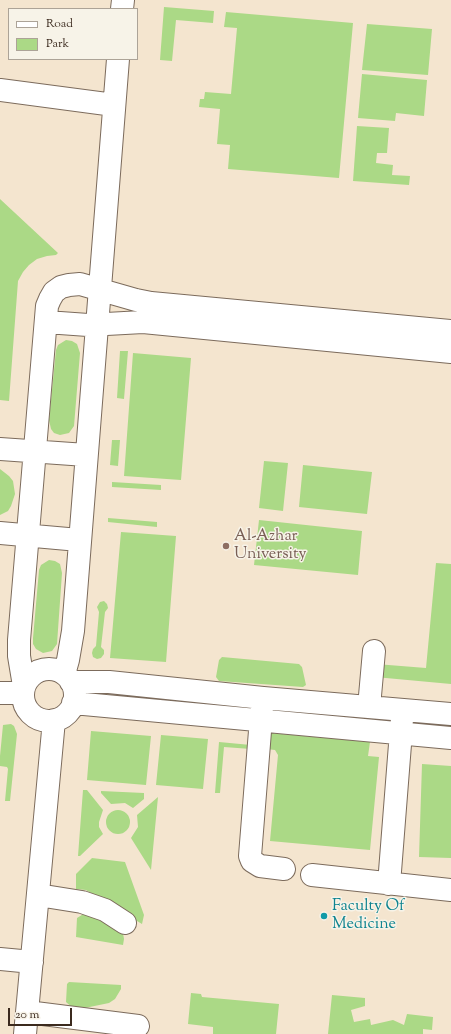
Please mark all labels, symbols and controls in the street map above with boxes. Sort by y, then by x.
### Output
legend [8,8,138,60]
text: Road [46,15,73,33]
text: Park [46,35,69,53]
place label: Al-Azhar University [234,527,307,565]
marker: Al-Azhar University [221,541,231,551]
place label: Faculty Of Medicine [332,897,405,935]
marker: Faculty Of Medicine [319,911,329,921]
scale bar [10,1000,74,1026]
text: 20 m [15,1006,39,1024]

